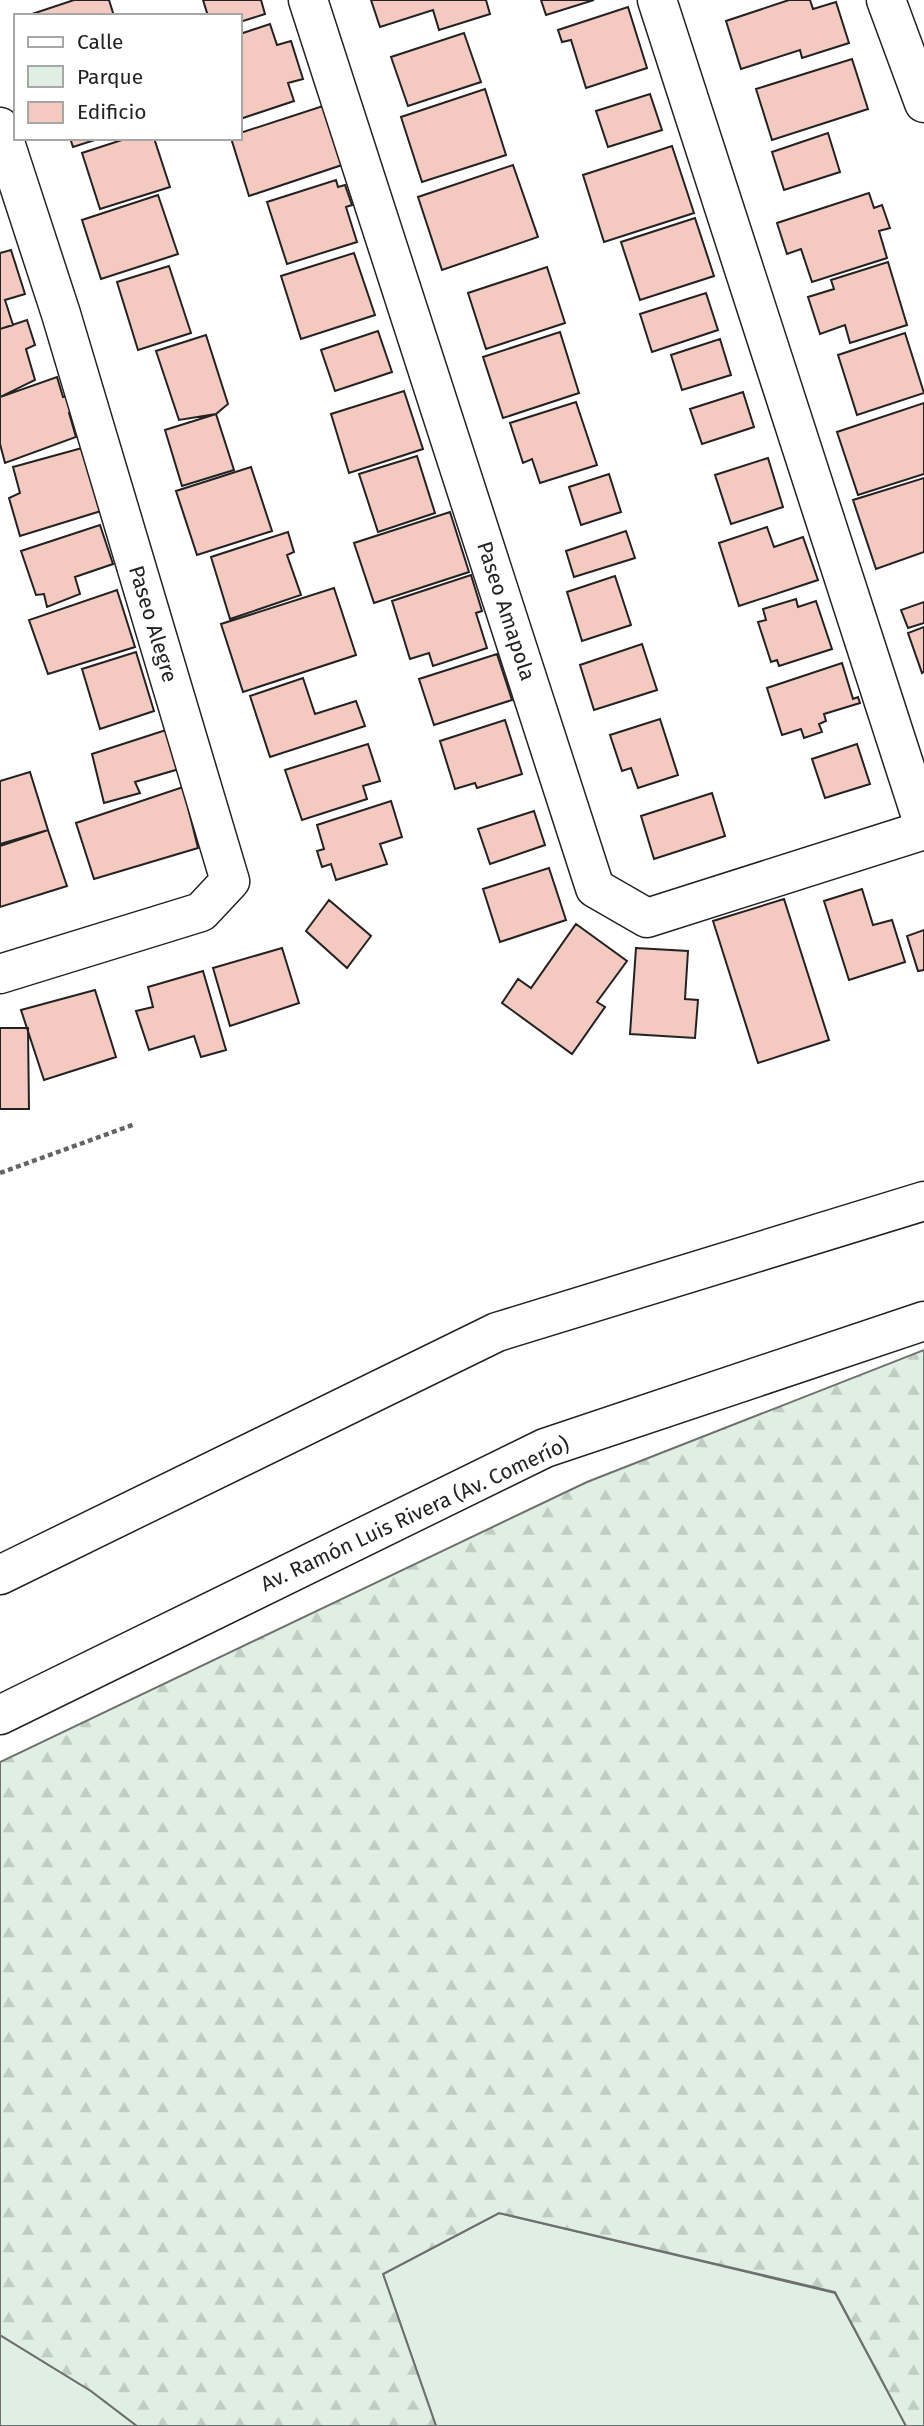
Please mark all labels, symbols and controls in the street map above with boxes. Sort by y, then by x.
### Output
legend [14,14,242,140]
text: Calle [77,29,123,55]
text: Parque [77,64,143,90]
text: Edificio [77,99,147,125]
street label: Paseo Amapola [471,538,541,684]
street label: Paseo Alegre [123,562,183,686]
street label: Av. Ramón Luis Rivera (Av. Comerío) [257,1431,573,1597]

